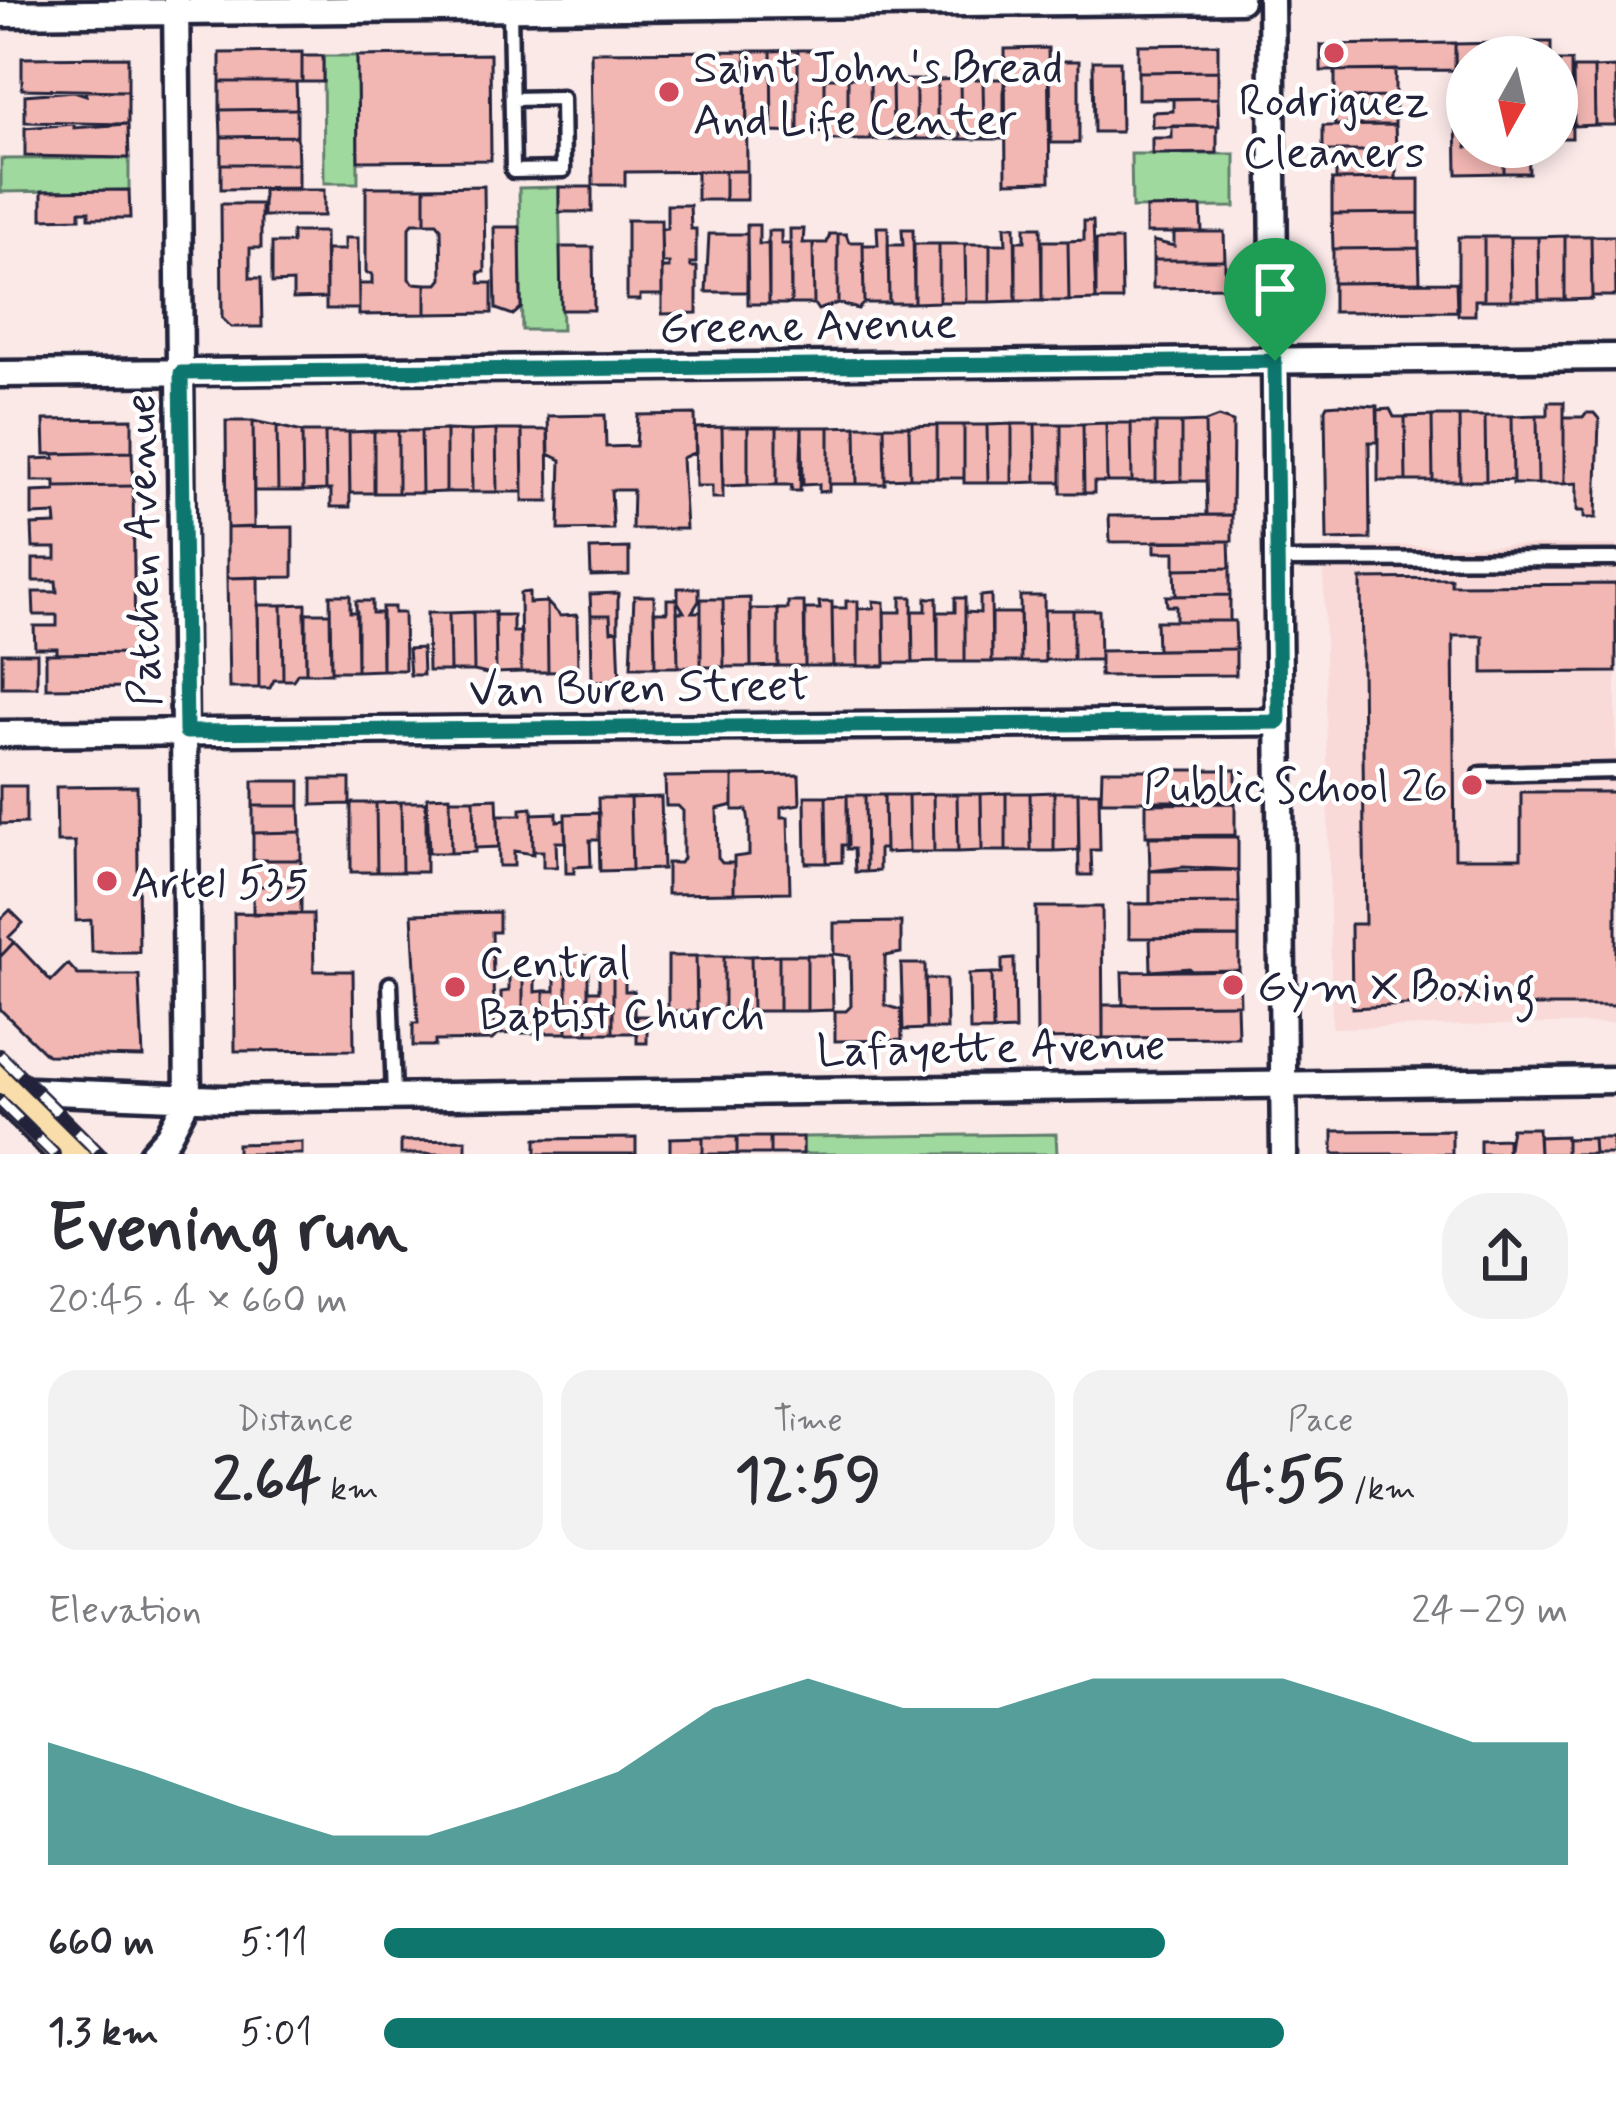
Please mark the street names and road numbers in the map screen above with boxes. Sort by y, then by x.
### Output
street label: Greene Avenue [659,295,957,360]
street label: Patchen Avenue [112,393,177,707]
street label: Van Buren Street [468,657,810,722]
street label: Lafayette Avenue [816,1017,1166,1082]

